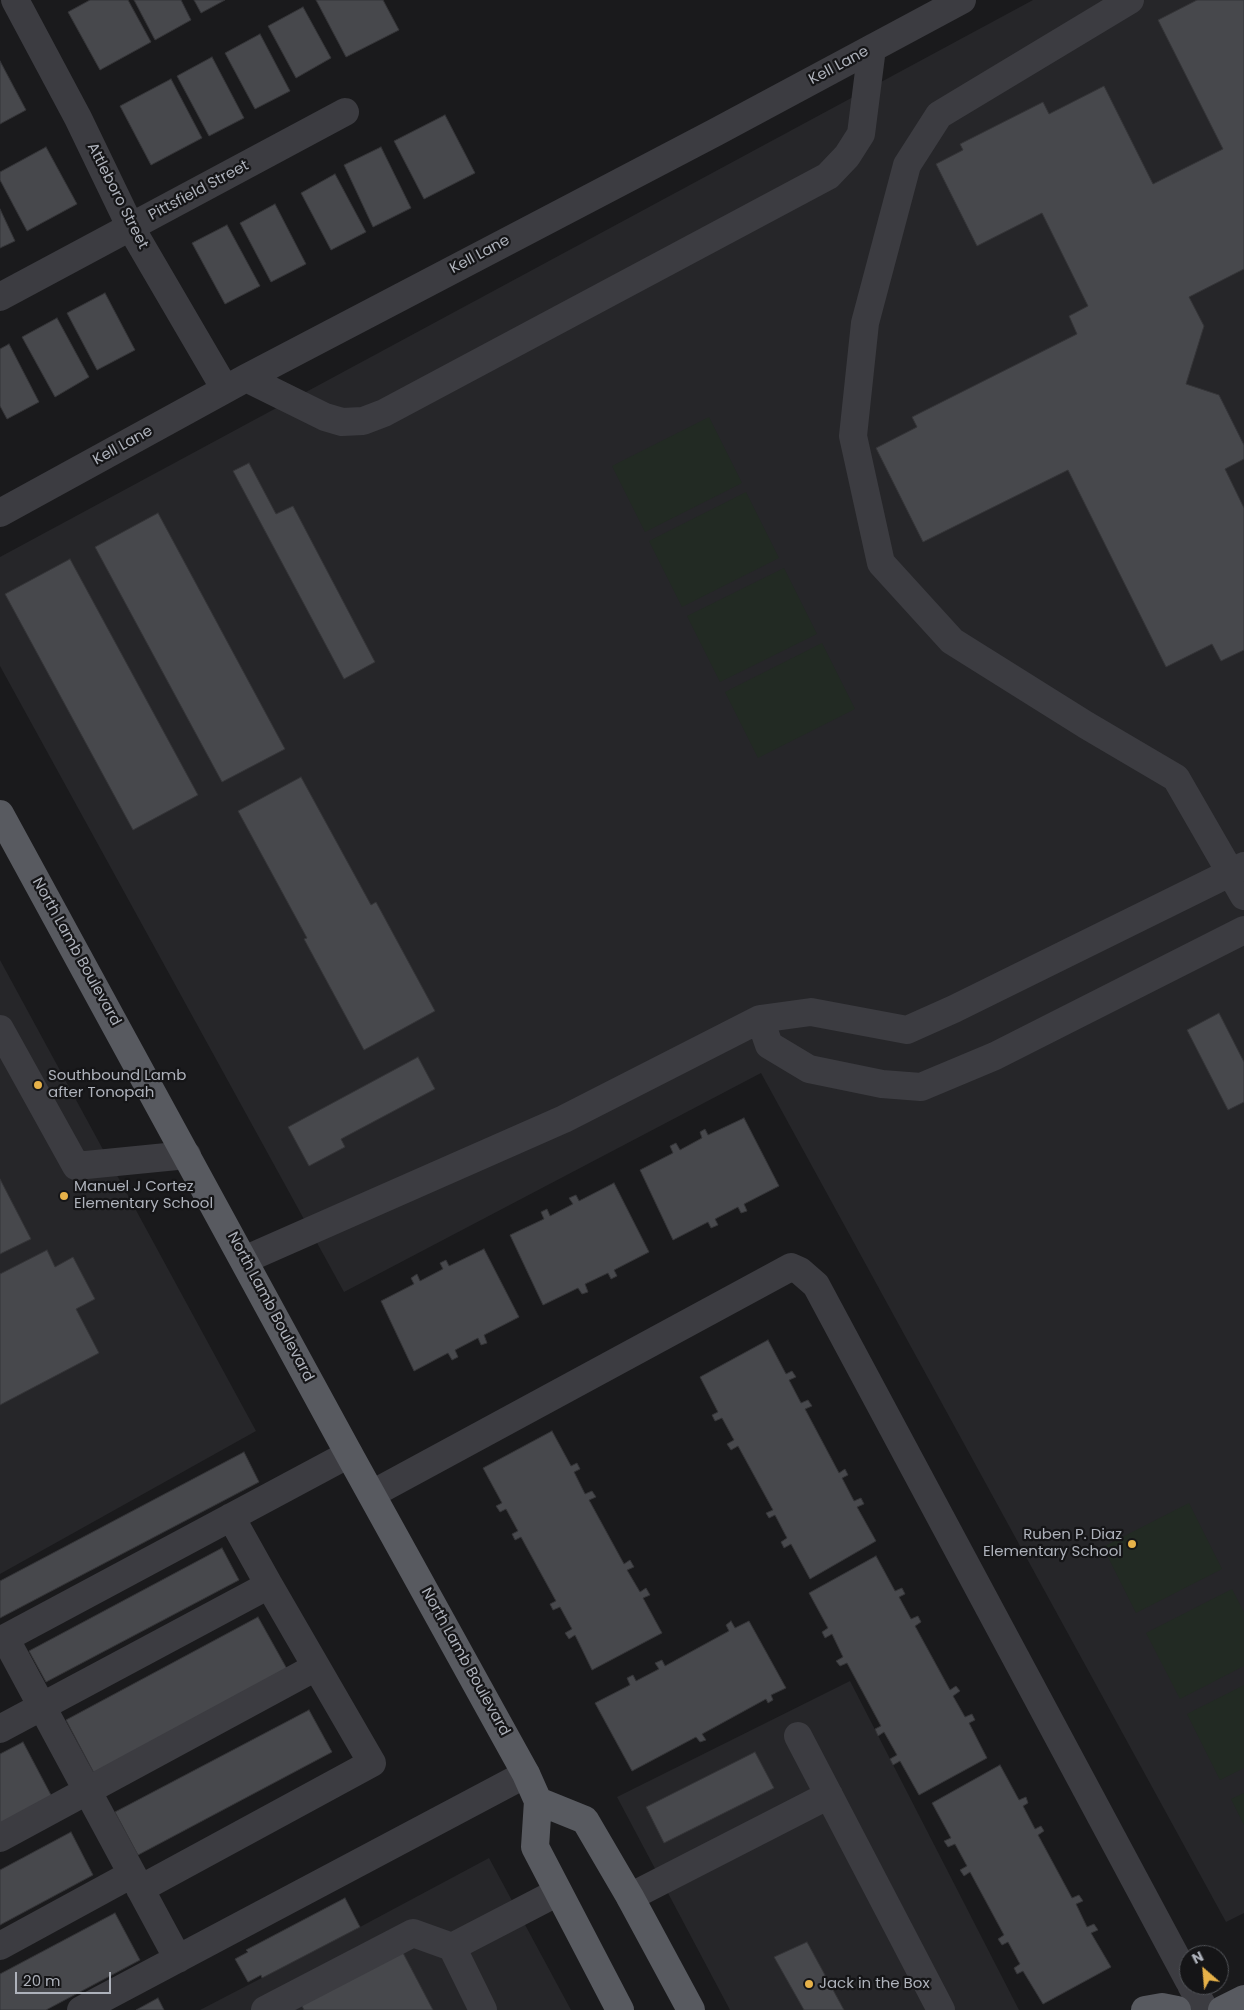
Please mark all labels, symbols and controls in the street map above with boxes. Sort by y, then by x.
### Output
street label: Kell Lane [806,43,872,89]
street label: Attleboro Street [82,140,152,252]
street label: Pittsfield Street [146,157,252,225]
street label: Kell Lane [447,232,513,278]
street label: Kell Lane [90,422,156,470]
street label: North Lamb Boulevard [28,875,124,1029]
place label: Southbound Lamb after Tonopah [48,1067,186,1102]
marker: Southbound Lamb after Tonopah [32,1079,44,1091]
place label: Manuel J Cortez Elementary School [74,1178,213,1213]
marker: Manuel J Cortez Elementary School [58,1190,70,1202]
street label: North Lamb Boulevard [223,1229,317,1385]
place label: Ruben P. Diaz Elementary School [983,1526,1122,1561]
marker: Ruben P. Diaz Elementary School [1126,1538,1138,1550]
street label: North Lamb Boulevard [417,1585,513,1739]
north arrow [1179,1945,1229,1995]
text: N [1188,1946,1207,1969]
scale bar [18,1962,114,1994]
text: 20 m [23,1970,61,1991]
place label: Jack in the Box [819,1975,930,1993]
marker: Jack in the Box [803,1978,815,1990]

